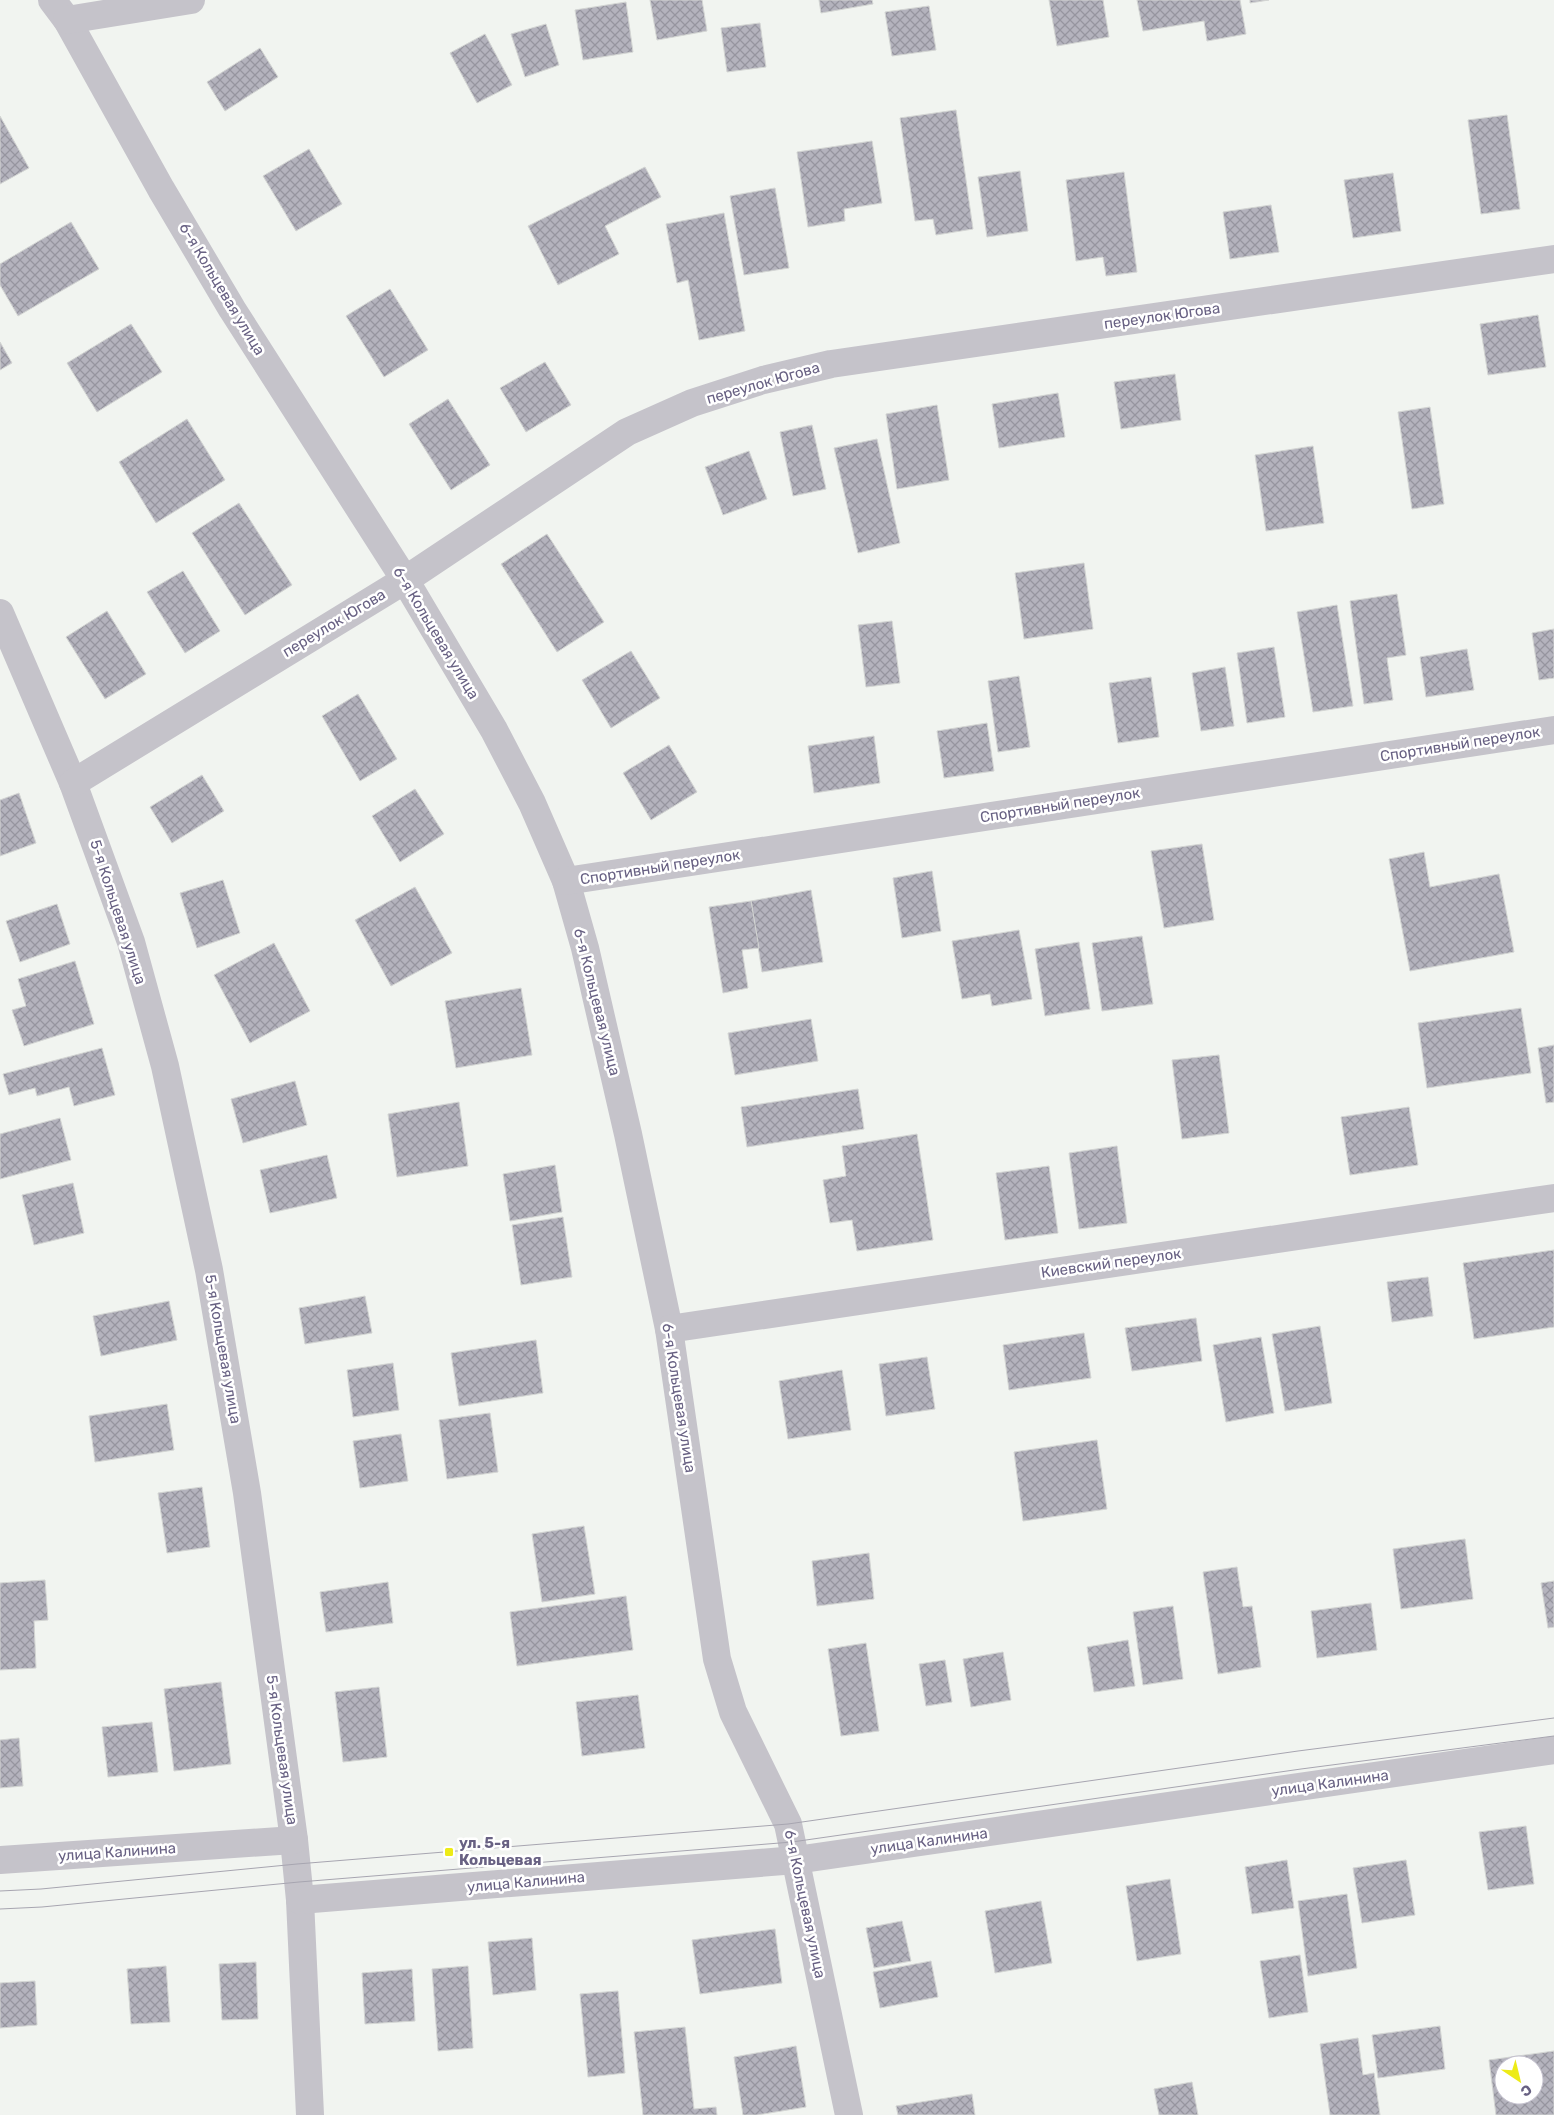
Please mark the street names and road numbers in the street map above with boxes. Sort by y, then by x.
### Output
street label: 6-я Кольцевая улица [175,220,269,358]
street label: переулок Югова [1103,299,1221,333]
street label: переулок Югова [704,358,822,408]
street label: 6-я Кольцевая улица [389,564,483,702]
street label: переулок Югова [279,585,389,661]
street label: Спортивный переулок [1379,722,1541,766]
street label: Спортивный переулок [979,783,1141,827]
street label: 5-я Кольцевая улица [86,837,150,987]
street label: Спортивный переулок [579,845,741,889]
street label: 6-я Кольцевая улица [570,926,624,1078]
street label: Киевский переулок [1040,1244,1182,1282]
street label: 5-я Кольцевая улица [201,1273,245,1425]
street label: 6-я Кольцевая улица [658,1322,700,1474]
street label: 5-я Кольцевая улица [263,1674,301,1826]
street label: улица Калинина [1270,1766,1390,1800]
street label: улица Калинина [869,1824,989,1858]
street label: 6-я Кольцевая улица [780,1828,830,1980]
street label: улица Калинина [57,1839,177,1865]
street label: улица Калинина [466,1868,586,1896]

